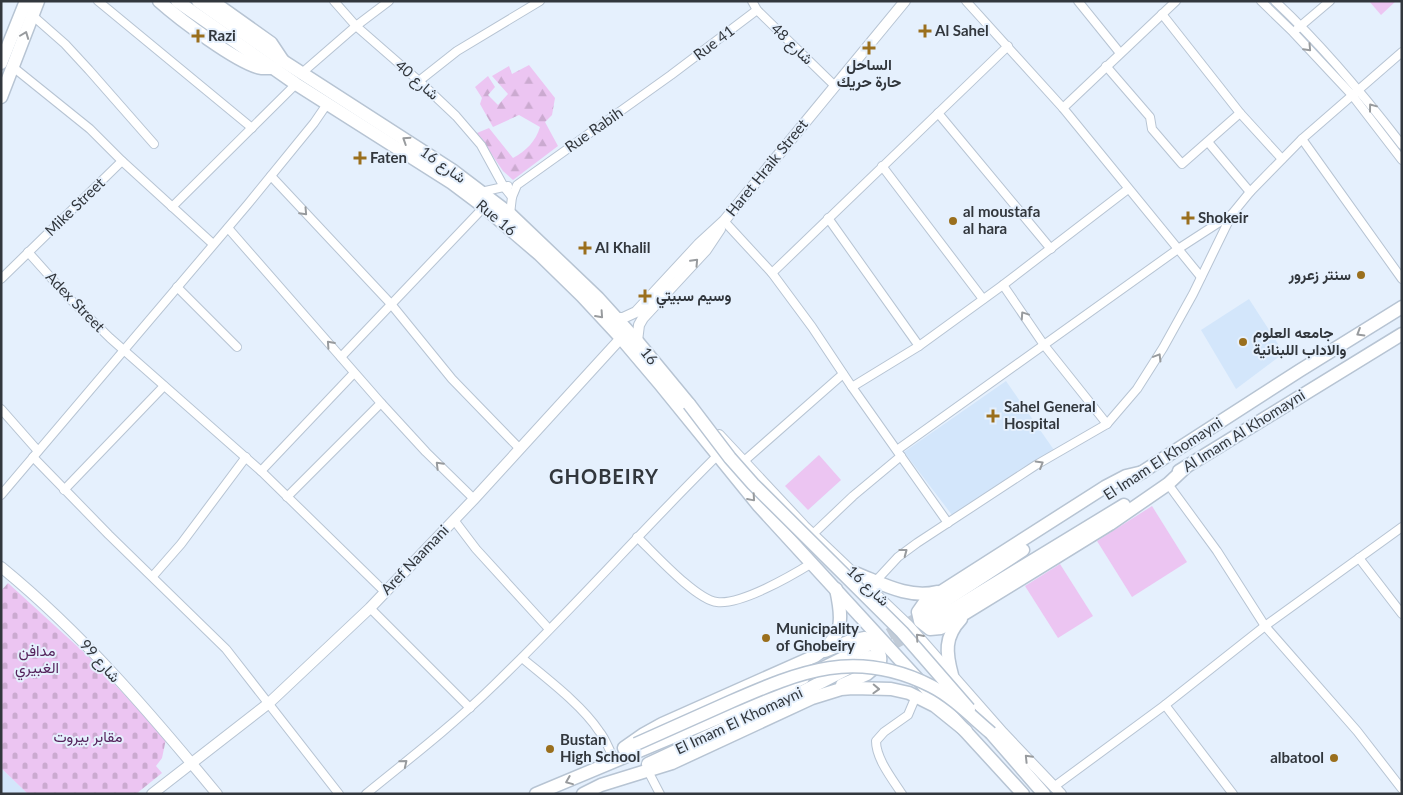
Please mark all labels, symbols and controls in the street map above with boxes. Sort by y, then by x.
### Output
street label: شارع 48 [766,19,818,70]
street label: Rue 41 [689,21,737,63]
place label: Al Sahel [934,21,989,39]
marker: Al Sahel [919,25,931,37]
place label: Razi [208,26,236,44]
marker: Razi [192,30,204,42]
one-way arrow [19,31,29,40]
marker: الساحل حارة حريك [863,42,875,54]
one-way arrow [1302,42,1311,51]
place label: الساحل حارة حريك [837,55,901,91]
street label: شارع 40 [390,56,443,105]
street label: Rue Rabih [561,103,626,156]
one-way arrow [1369,103,1378,113]
street label: Haret Hraik Street [722,115,811,220]
one-way arrow [403,136,412,146]
street label: شارع 16 [416,142,470,189]
place label: Faten [370,148,407,166]
marker: Faten [354,152,366,164]
street label: Mike Street [41,173,108,239]
street label: Rue 16 [473,195,521,239]
place label: al moustafa al hara [963,202,1040,237]
one-way arrow [298,206,307,215]
place label: Shokeir [1198,208,1249,226]
marker: Shokeir [1182,212,1194,224]
marker: al moustafa al hara [947,215,959,227]
place label: Al Khalil [594,238,650,256]
marker: Al Khalil [579,242,591,254]
one-way arrow [689,258,698,267]
place label: سنتر زعرور [1288,265,1351,284]
street label: Adex Street [42,267,109,336]
marker: سنتر زعرور [1355,269,1367,281]
place label: وسيم سبيتي [656,286,732,309]
marker: وسيم سبيتي [638,289,652,303]
one-way arrow [594,310,603,319]
one-way arrow [1021,311,1030,321]
place label: جامعه العلوم والاداب اللبنانية [1253,323,1347,359]
one-way arrow [1357,327,1366,336]
marker: جامعه العلوم والاداب اللبنانية [1237,336,1249,348]
one-way arrow [327,341,336,350]
street label: 16 [637,343,662,368]
one-way arrow [1151,354,1161,363]
street label: Al Imam Al Khomayni [1179,385,1308,475]
place label: Sahel General Hospital [1004,397,1096,432]
marker: Sahel General Hospital [986,409,1000,423]
street label: El Imam El Khomayni [1100,413,1225,503]
one-way arrow [1034,460,1043,470]
one-way arrow [436,461,445,470]
district label: GHOBEIRY [549,464,659,488]
one-way arrow [746,492,755,501]
street label: Aref Naamani [377,521,452,598]
one-way arrow [898,550,907,558]
street label: شارع 16 [842,561,894,612]
place label: Municipality of Ghobeiry [776,619,859,654]
marker: Municipality of Ghobeiry [760,632,772,644]
one-way arrow [916,634,925,643]
street label: شارع 99 [75,635,125,688]
park label: مدافن الغبيري [15,641,59,681]
street label: El Imam El Khomayni [672,683,805,757]
one-way arrow [872,683,880,694]
park label: مقابر بيروت [53,727,123,746]
place label: Bustan High School [560,730,640,765]
marker: Bustan High School [544,743,556,755]
place label: albatool [1270,748,1324,766]
marker: albatool [1328,752,1340,764]
one-way arrow [1025,755,1034,764]
one-way arrow [398,760,407,769]
one-way arrow [565,774,574,785]

